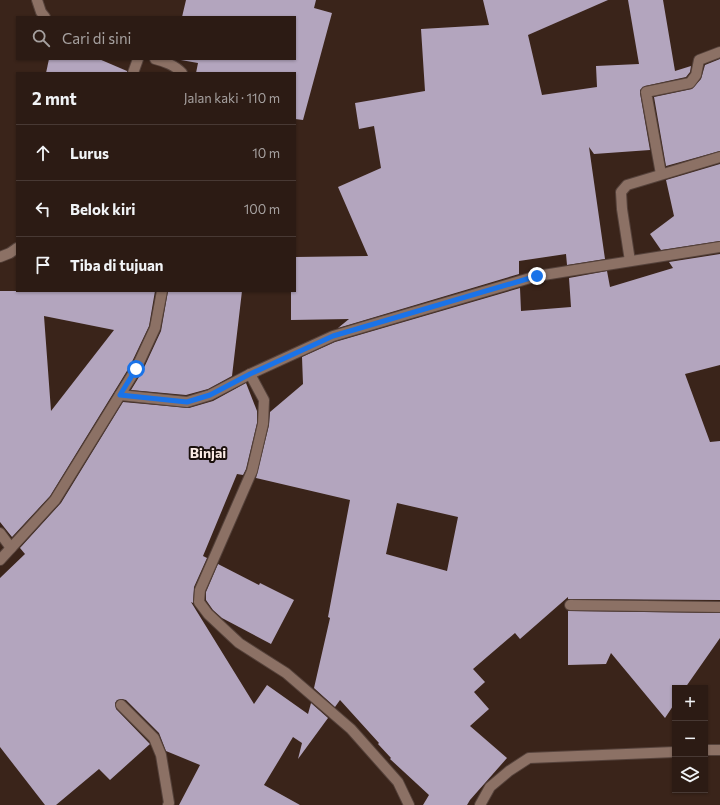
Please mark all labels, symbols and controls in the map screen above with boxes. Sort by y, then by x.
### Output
search box [16,16,296,60]
icon: search [30,27,52,49]
text: Cari di sini [62,29,131,47]
text: 2 mnt [32,88,77,109]
text: Jalan kaki · 110 m [184,90,280,106]
icon: ahead [32,142,54,164]
text: Lurus [70,144,109,162]
text: 10 m [252,145,280,161]
icon: left [32,198,54,220]
text: Belok kiri [70,200,136,218]
text: 100 m [244,201,280,217]
icon: arrive [32,254,54,276]
text: Tiba di tujuan [70,256,164,274]
route end [528,267,546,285]
route start [127,360,145,378]
district label: Binjai [190,444,226,461]
map controls [672,685,708,793]
button: + [672,685,708,721]
button: − [672,721,708,757]
button: layers [672,757,708,793]

